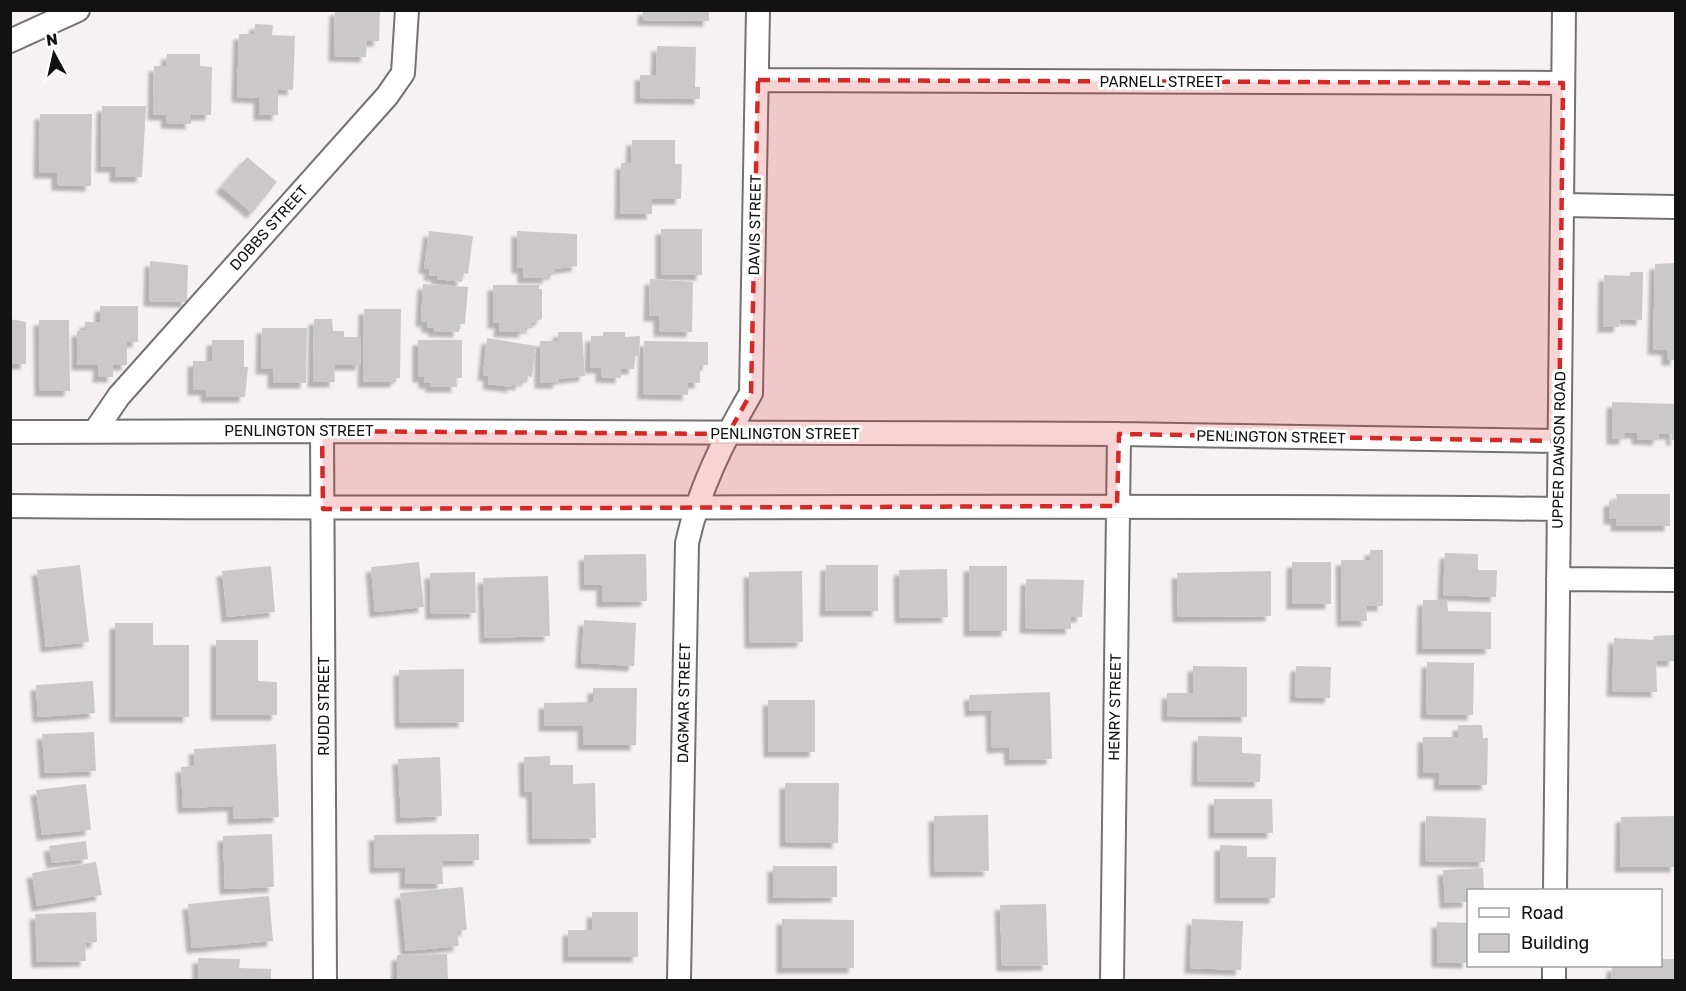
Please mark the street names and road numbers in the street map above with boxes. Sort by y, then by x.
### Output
street label: PARNELL STREET [1099,73,1223,91]
street label: DAVIS STREET [745,174,765,276]
street label: DOBBS STREET [226,182,312,274]
street label: UPPER DAWSON ROAD [1549,371,1569,529]
street label: PENLINGTON STREET [224,422,374,440]
street label: PENLINGTON STREET [710,425,860,443]
street label: PENLINGTON STREET [1196,427,1346,447]
street label: DAGMAR STREET [674,642,694,763]
street label: HENRY STREET [1105,653,1125,761]
street label: RUDD STREET [315,656,333,756]

